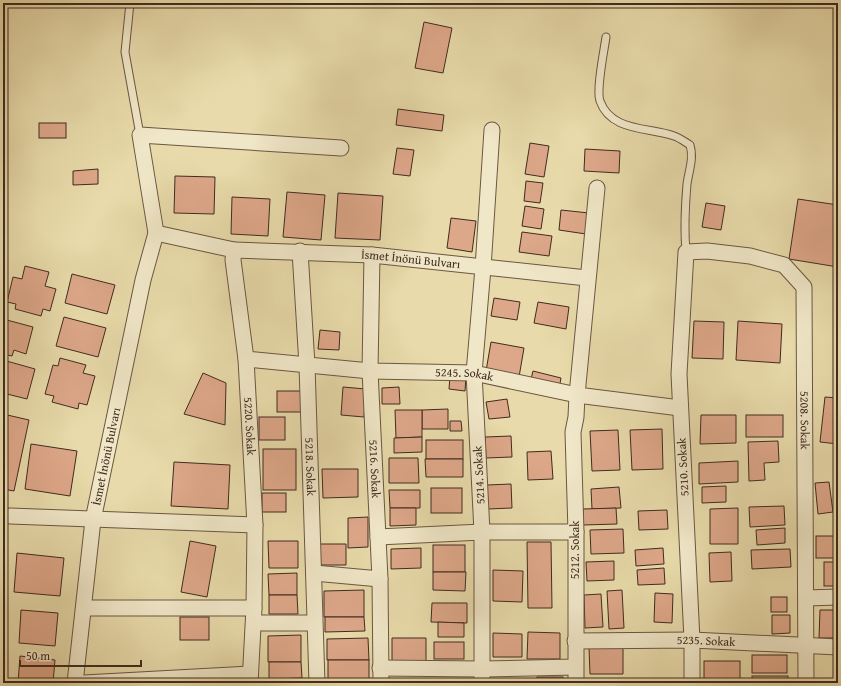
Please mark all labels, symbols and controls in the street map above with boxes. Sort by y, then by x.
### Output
street label: İsmet İnönü Bulvarı [361,246,462,272]
street label: 5245. Sokak [435,363,496,385]
street label: 5208. Sokak [797,391,814,450]
street label: 5220. Sokak [240,396,260,457]
street label: İsmet İnönü Bulvarı [87,405,124,507]
street label: 5210. Sokak [672,436,693,497]
street label: 5218. Sokak [301,437,320,497]
street label: 5216. Sokak [365,439,385,499]
street label: 5214. Sokak [468,444,489,505]
street label: 5212. Sokak [566,520,583,579]
street label: 5235. Sokak [677,631,737,650]
scale bar [20,642,141,668]
text: 50 m [26,647,50,664]

